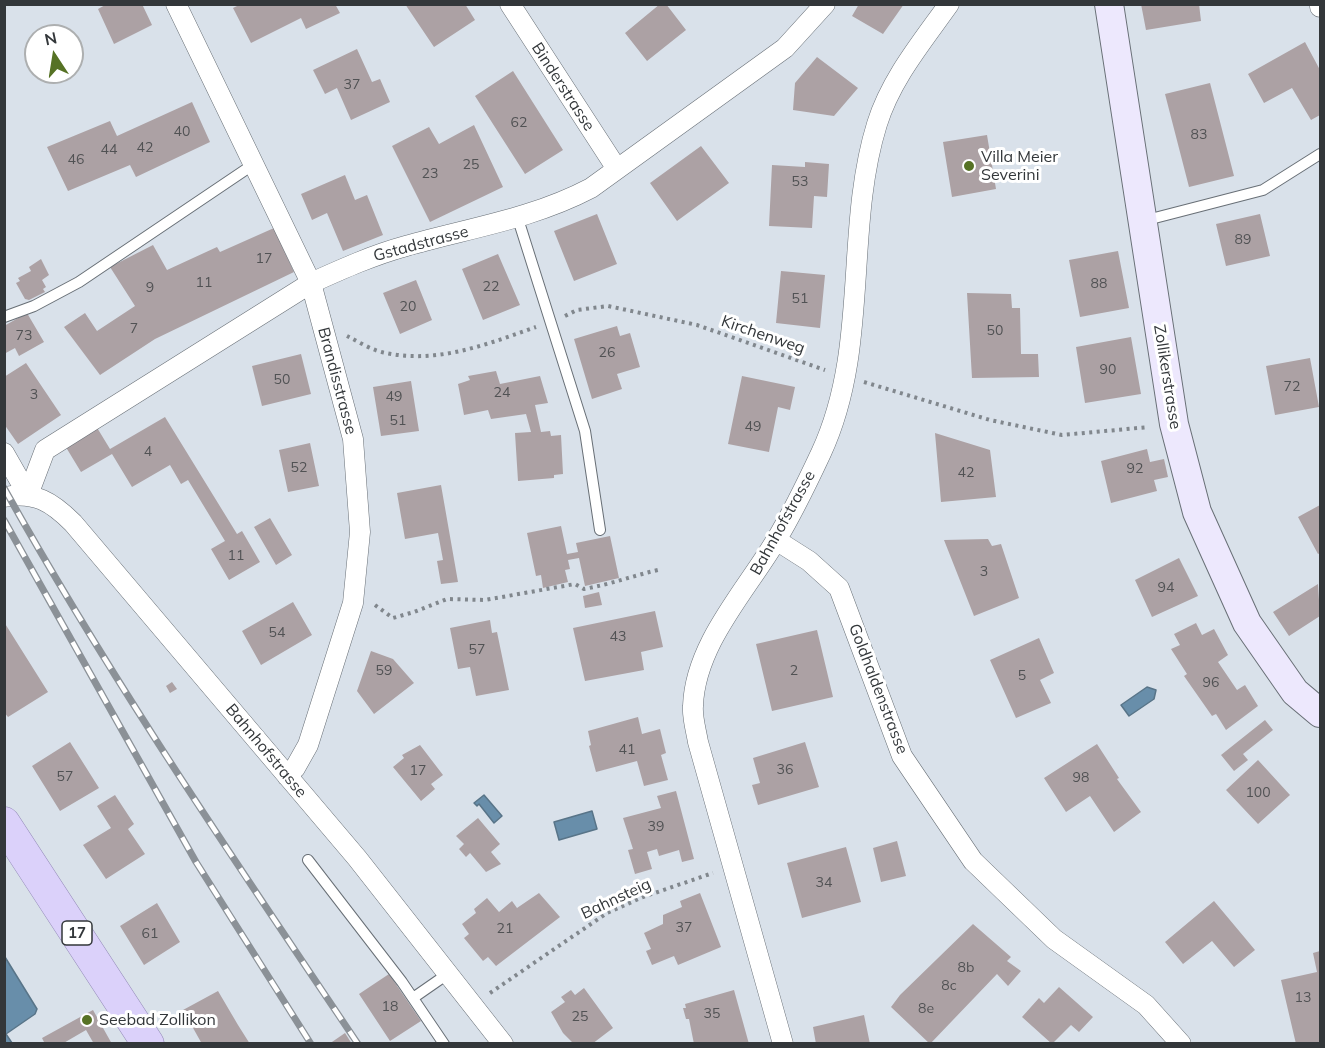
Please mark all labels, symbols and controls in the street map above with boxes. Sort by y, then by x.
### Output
north arrow [24,24,84,84]
text: N [43,27,59,49]
street label: Binderstrasse [527,39,599,135]
house number: 37 [344,77,360,93]
house number: 62 [511,115,527,131]
house number: 40 [174,124,190,140]
house number: 83 [1191,127,1207,143]
house number: 42 [137,140,153,156]
house number: 44 [101,142,117,158]
place label: Villa Meier Severini [981,147,1058,185]
house number: 46 [68,152,84,168]
house number: 25 [463,157,479,173]
marker: Villa Meier Severini [962,159,976,173]
house number: 23 [422,166,438,182]
house number: 53 [792,174,808,190]
street label: Gstadstrasse [371,222,471,266]
house number: 89 [1235,232,1251,248]
house number: 17 [256,251,272,267]
house number: 11 [196,275,212,291]
house number: 88 [1091,276,1107,292]
house number: 22 [483,279,499,295]
house number: 9 [146,280,154,296]
house number: 51 [792,291,808,307]
house number: 20 [400,299,416,315]
street label: Kirchenweg [719,312,807,358]
house number: 7 [130,321,138,337]
house number: 50 [987,323,1003,339]
street label: Zollikerstrasse [1149,323,1185,431]
street label: Brandisstrasse [313,325,361,437]
house number: 73 [16,328,32,344]
house number: 26 [599,345,615,361]
house number: 90 [1100,362,1116,378]
house number: 50 [274,372,290,388]
house number: 72 [1284,379,1300,395]
house number: 24 [494,385,510,401]
house number: 3 [30,387,38,403]
house number: 49 [386,389,402,405]
house number: 51 [390,413,406,429]
house number: 49 [745,419,761,435]
house number: 4 [144,444,152,460]
house number: 52 [291,460,307,476]
house number: 92 [1127,461,1143,477]
house number: 42 [958,465,974,481]
street label: Bahnhofstrasse [746,467,820,579]
house number: 11 [228,548,244,564]
house number: 3 [980,564,988,580]
house number: 94 [1158,580,1174,596]
street label: Goldhaldenstrasse [844,621,912,757]
house number: 54 [269,625,285,641]
house number: 43 [610,629,626,645]
house number: 57 [469,642,485,658]
house number: 59 [376,663,392,679]
house number: 2 [790,663,798,679]
house number: 5 [1018,668,1026,684]
house number: 96 [1203,675,1219,691]
street label: Bahnhofstrasse [221,700,311,802]
house number: 41 [619,742,635,758]
house number: 36 [777,762,793,778]
house number: 17 [410,763,426,779]
house number: 57 [57,769,73,785]
house number: 98 [1073,770,1089,786]
house number: 100 [1245,785,1271,801]
house number: 39 [648,819,664,835]
street label: Bahnsteig [578,875,654,923]
house number: 34 [816,875,832,891]
house number: 37 [676,920,692,936]
road number: 17 [62,921,92,945]
house number: 21 [497,921,513,937]
house number: 61 [142,926,158,942]
house number: 8b [958,960,974,976]
house number: 8c [941,978,957,994]
house number: 13 [1295,990,1311,1006]
house number: 18 [382,999,398,1015]
house number: 8e [918,1001,934,1017]
house number: 35 [704,1006,720,1022]
house number: 25 [572,1009,588,1025]
place label: Seebad Zollikon [99,1010,216,1030]
marker: Seebad Zollikon [80,1013,94,1027]

